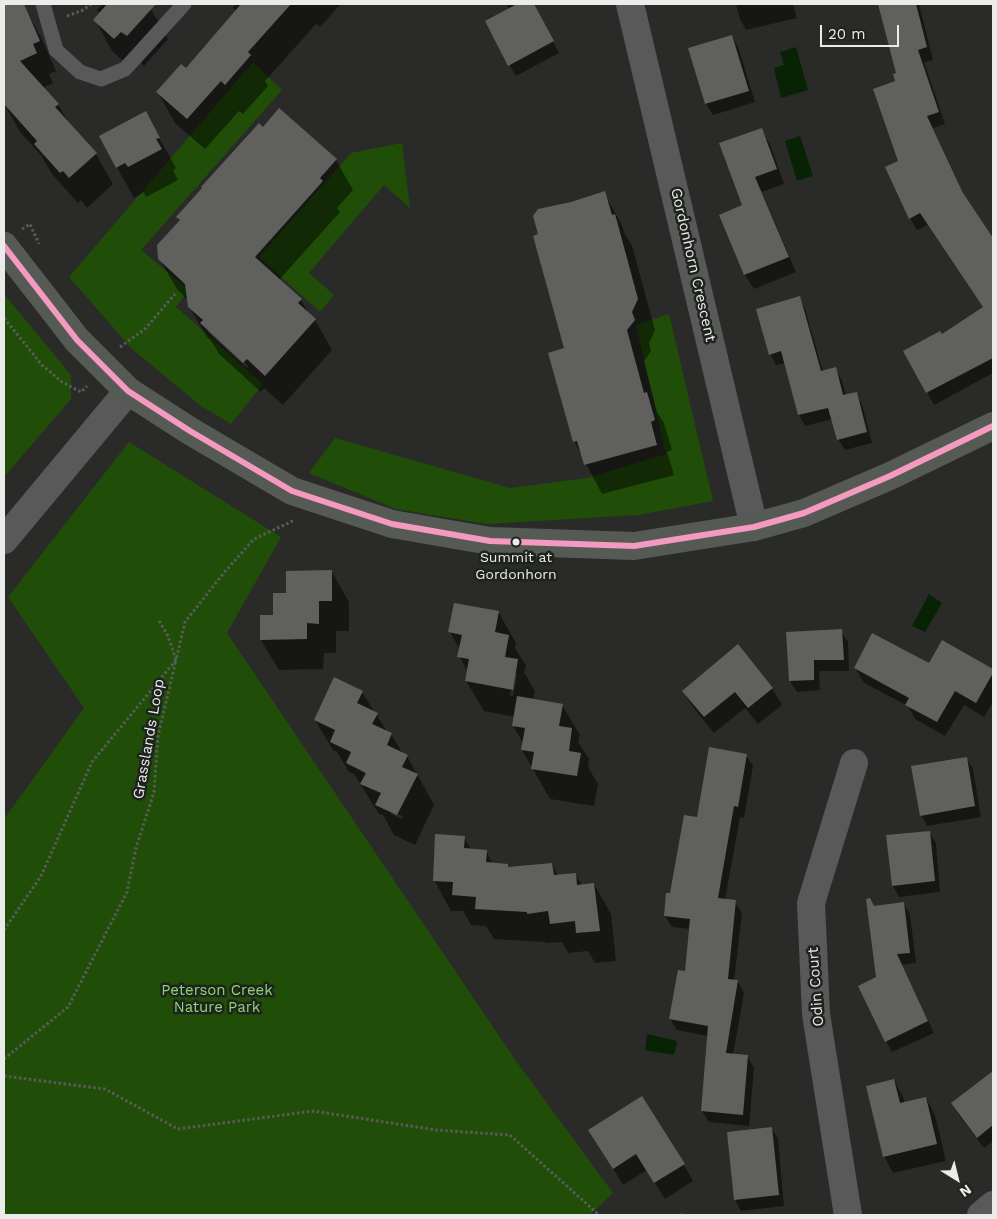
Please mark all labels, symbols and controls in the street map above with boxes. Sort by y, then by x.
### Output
scale bar [822,15,901,47]
text: 20 m [828,25,866,43]
street label: Gordonhorn Crescent [667,186,719,344]
marker: Summit at Gordonhorn [511,537,521,547]
place label: Summit at Gordonhorn [475,550,557,582]
street label: Grasslands Loop [130,677,168,801]
street label: Odin Court [804,947,828,1027]
park label: Peterson Creek Nature Park [161,982,273,1017]
north arrow [932,1154,982,1204]
text: N [957,1182,975,1201]

